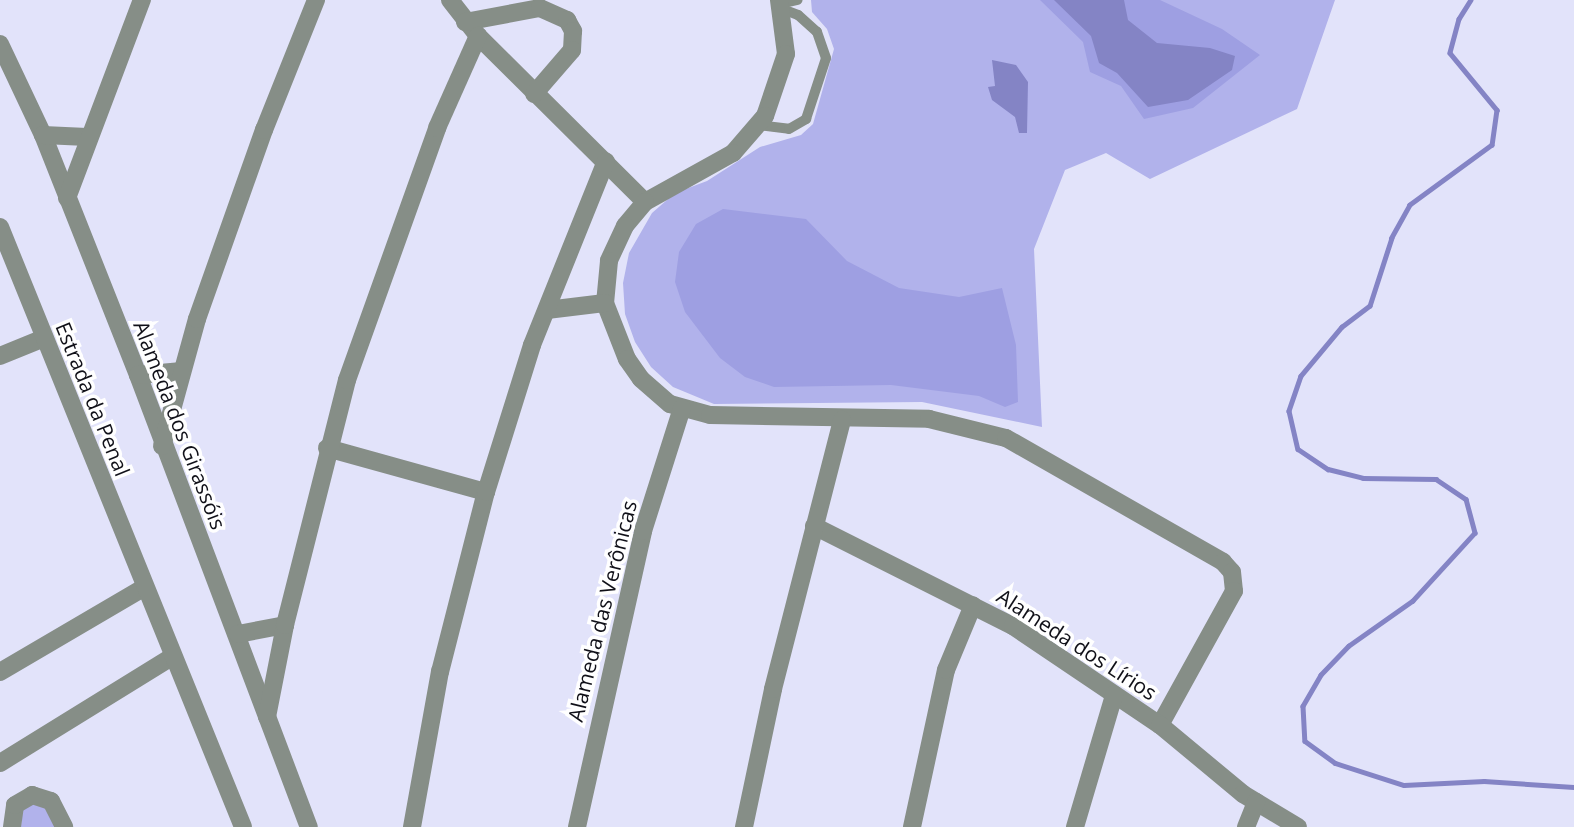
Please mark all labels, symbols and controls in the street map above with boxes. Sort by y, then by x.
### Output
street label: Alameda dos Girassóis [129,317,231,533]
street label: Estrada da Penal [51,318,135,480]
street label: Alameda das Verônicas [562,498,642,724]
street label: Alameda dos Lírios [992,583,1162,705]

